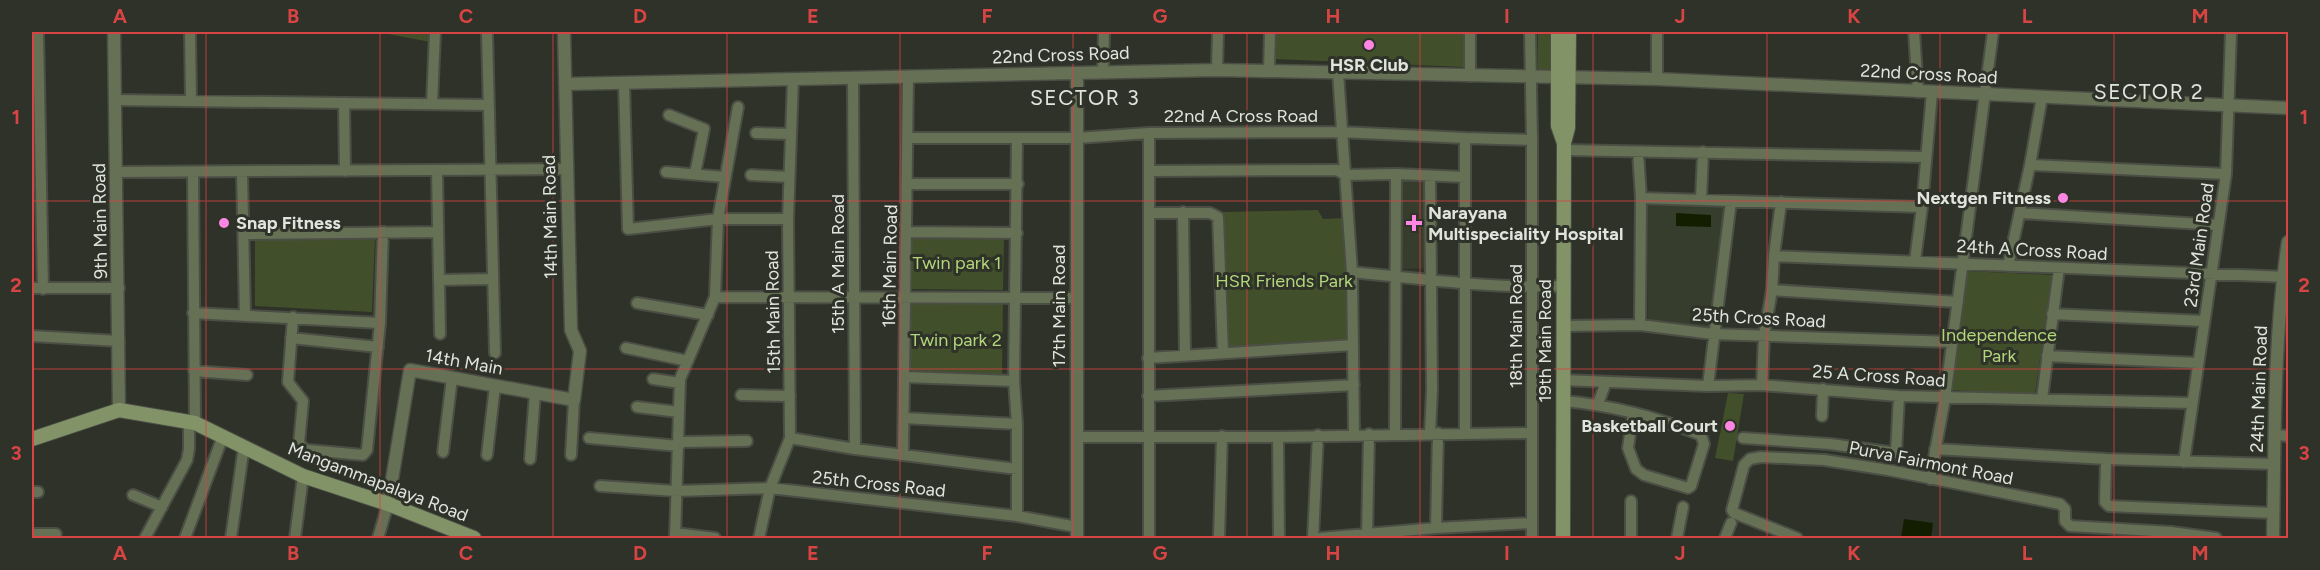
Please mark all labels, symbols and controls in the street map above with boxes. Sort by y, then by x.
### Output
text: A [113,4,128,28]
text: B [287,4,299,28]
text: C [459,4,473,28]
text: D [633,4,647,28]
text: E [807,4,819,28]
text: F [981,4,993,28]
text: G [1153,4,1168,28]
text: H [1326,4,1341,28]
text: I [1504,4,1510,28]
text: J [1674,4,1686,28]
text: K [1847,4,1861,28]
text: L [2022,4,2033,28]
text: M [2191,4,2209,28]
marker: HSR Club [1362,38,1376,52]
street label: 22nd Cross Road [992,42,1130,68]
place label: HSR Club [1330,54,1409,76]
street label: 22nd Cross Road [1860,59,1998,89]
district label: SECTOR 2 [2094,79,2204,104]
district label: SECTOR 3 [1030,85,1140,110]
text: 1 [12,105,20,129]
street label: 22nd A Cross Road [1164,105,1318,127]
text: 1 [2300,105,2308,129]
street label: 14th Main Road [538,155,562,279]
street label: 9th Main Road [88,163,112,279]
street label: 23rd Main Road [2179,181,2219,309]
place label: Nextgen Fitness [1917,187,2052,209]
marker: Nextgen Fitness [2056,191,2070,205]
street label: 15th A Main Road [827,194,849,334]
place label: Narayana Multispeciality Hospital [1428,202,1623,245]
street label: 16th Main Road [878,204,902,328]
place label: Snap Fitness [236,212,341,234]
marker: Narayana Multispeciality Hospital [1405,214,1423,232]
marker: Snap Fitness [217,216,231,230]
street label: 24th A Cross Road [1956,235,2108,265]
street label: 17th Main Road [1048,245,1070,367]
street label: 15th Main Road [761,250,785,374]
park label: Twin park 1 [912,252,1002,274]
street label: 18th Main Road [1505,264,1527,388]
park label: HSR Friends Park [1215,270,1353,292]
text: 2 [10,273,22,297]
text: 2 [2298,273,2310,297]
street label: 19th Main Road [1534,279,1556,403]
street label: 25th Cross Road [1692,304,1826,332]
park label: Independence Park [1941,324,2057,367]
street label: 24th Main Road [2246,325,2272,453]
park label: Twin park 2 [910,329,1002,351]
street label: 14th Main [423,344,505,380]
street label: 25 A Cross Road [1812,360,1946,392]
place label: Basketball Court [1581,415,1718,437]
marker: Basketball Court [1723,419,1737,433]
street label: Purva Fairmont Road [1847,436,2015,490]
street label: Mangammapalaya Road [285,437,471,527]
text: 3 [10,441,22,465]
text: 3 [2298,441,2310,465]
street label: 25th Cross Road [811,466,947,502]
text: A [113,541,128,565]
text: B [287,541,299,565]
text: C [459,541,473,565]
text: D [633,541,647,565]
text: E [807,541,819,565]
text: F [981,541,993,565]
text: G [1153,541,1168,565]
text: H [1326,541,1341,565]
text: I [1504,541,1510,565]
text: J [1674,541,1686,565]
text: K [1847,541,1861,565]
text: L [2022,541,2033,565]
text: M [2191,541,2209,565]

